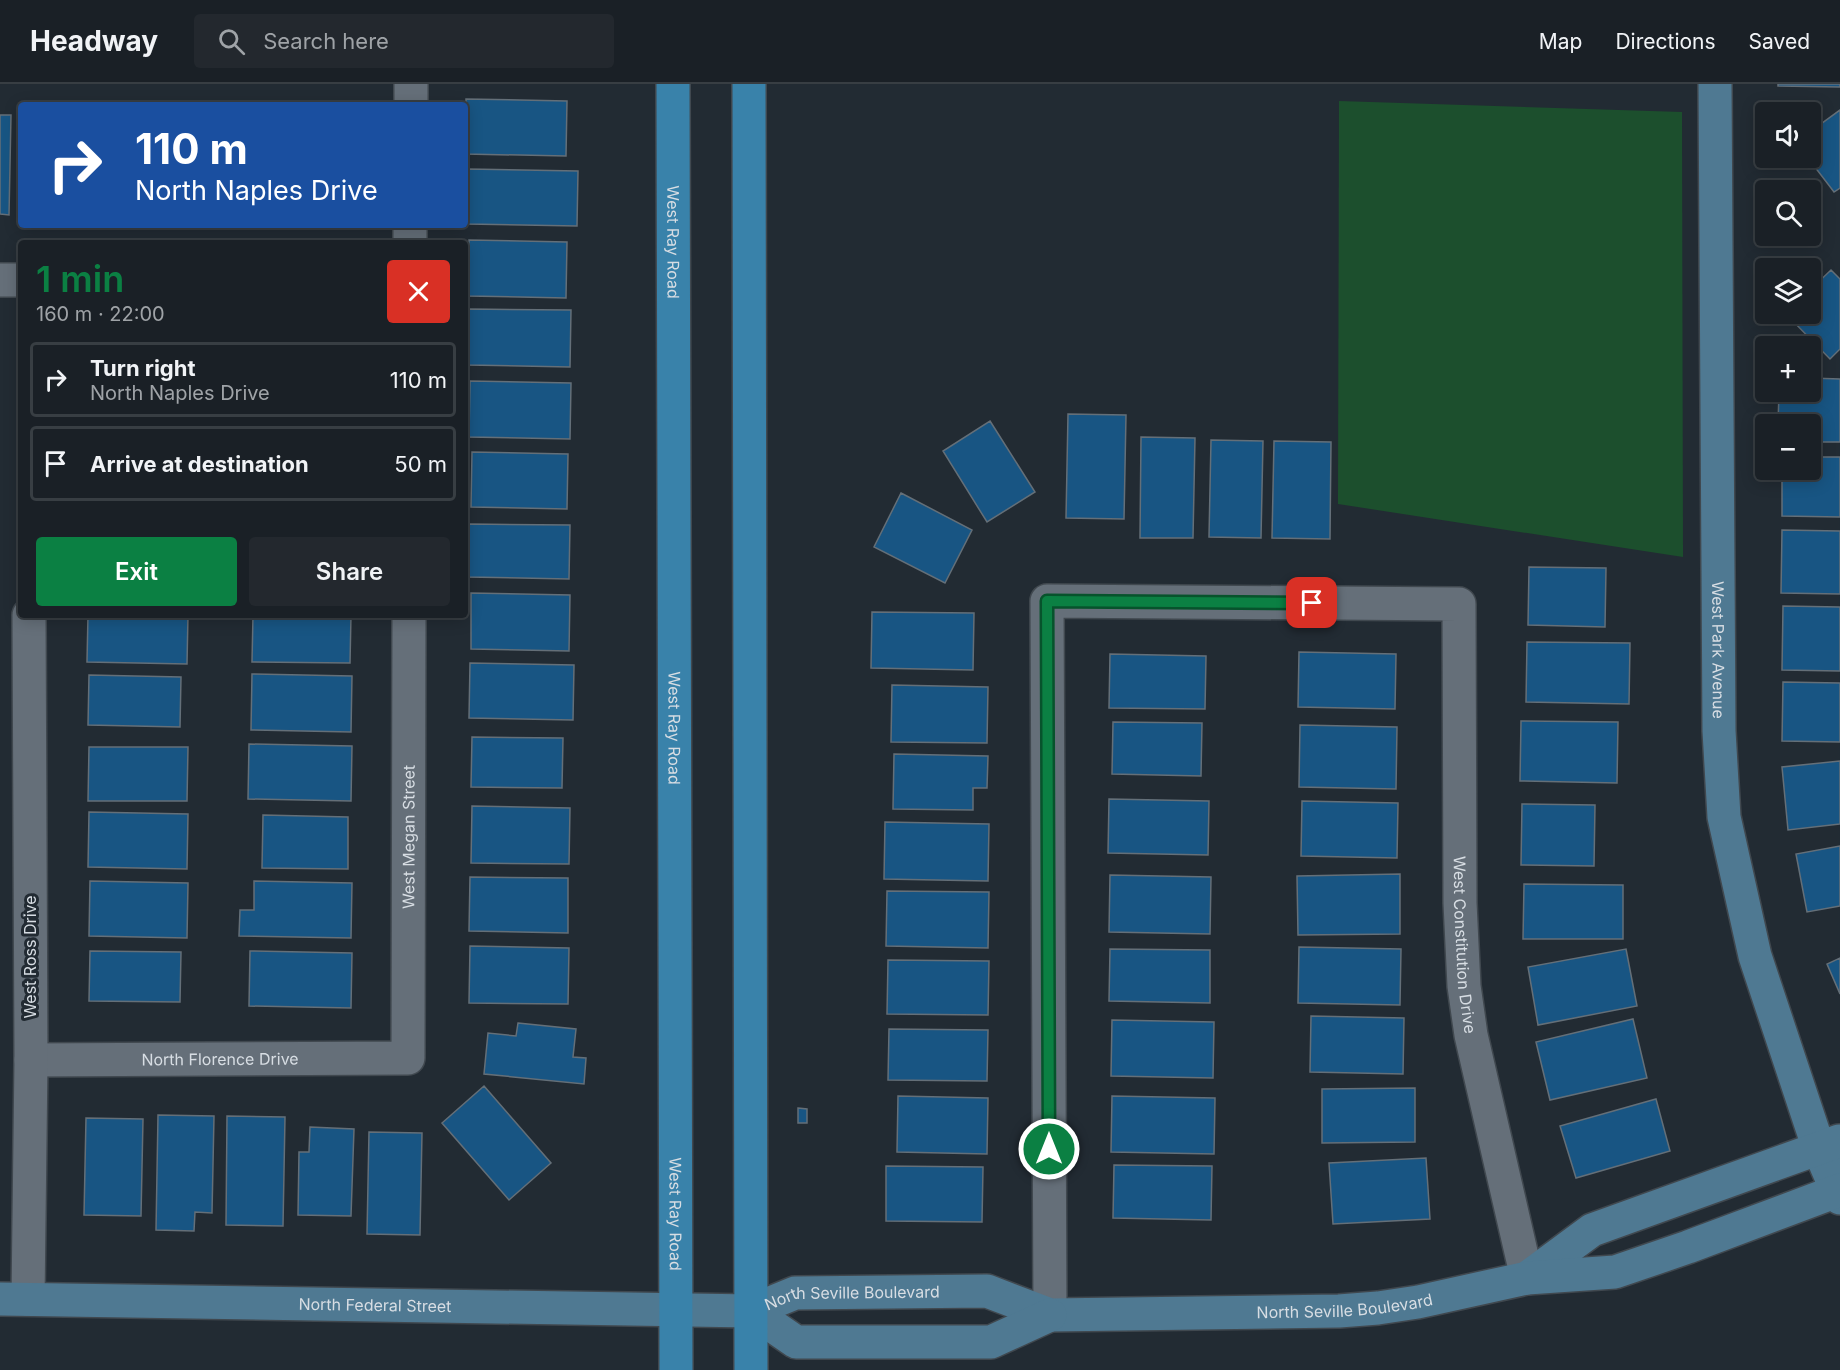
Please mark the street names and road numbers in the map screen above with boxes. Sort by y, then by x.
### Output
street label: West Ray Road [663,185,684,299]
street label: West Park Avenue [1708,581,1729,719]
street label: West Ray Road [664,671,685,785]
street label: West Megan Street [398,765,419,909]
street label: West Constitution Drive [1450,856,1481,1035]
street label: West Ross Drive [20,895,40,1019]
street label: North Florence Drive [141,1049,299,1069]
street label: West Ray Road [666,1157,686,1271]
street label: North Seville Boulevard [762,1281,940,1314]
street label: North Seville Boulevard [1256,1289,1435,1322]
street label: North Federal Street [298,1294,452,1316]

